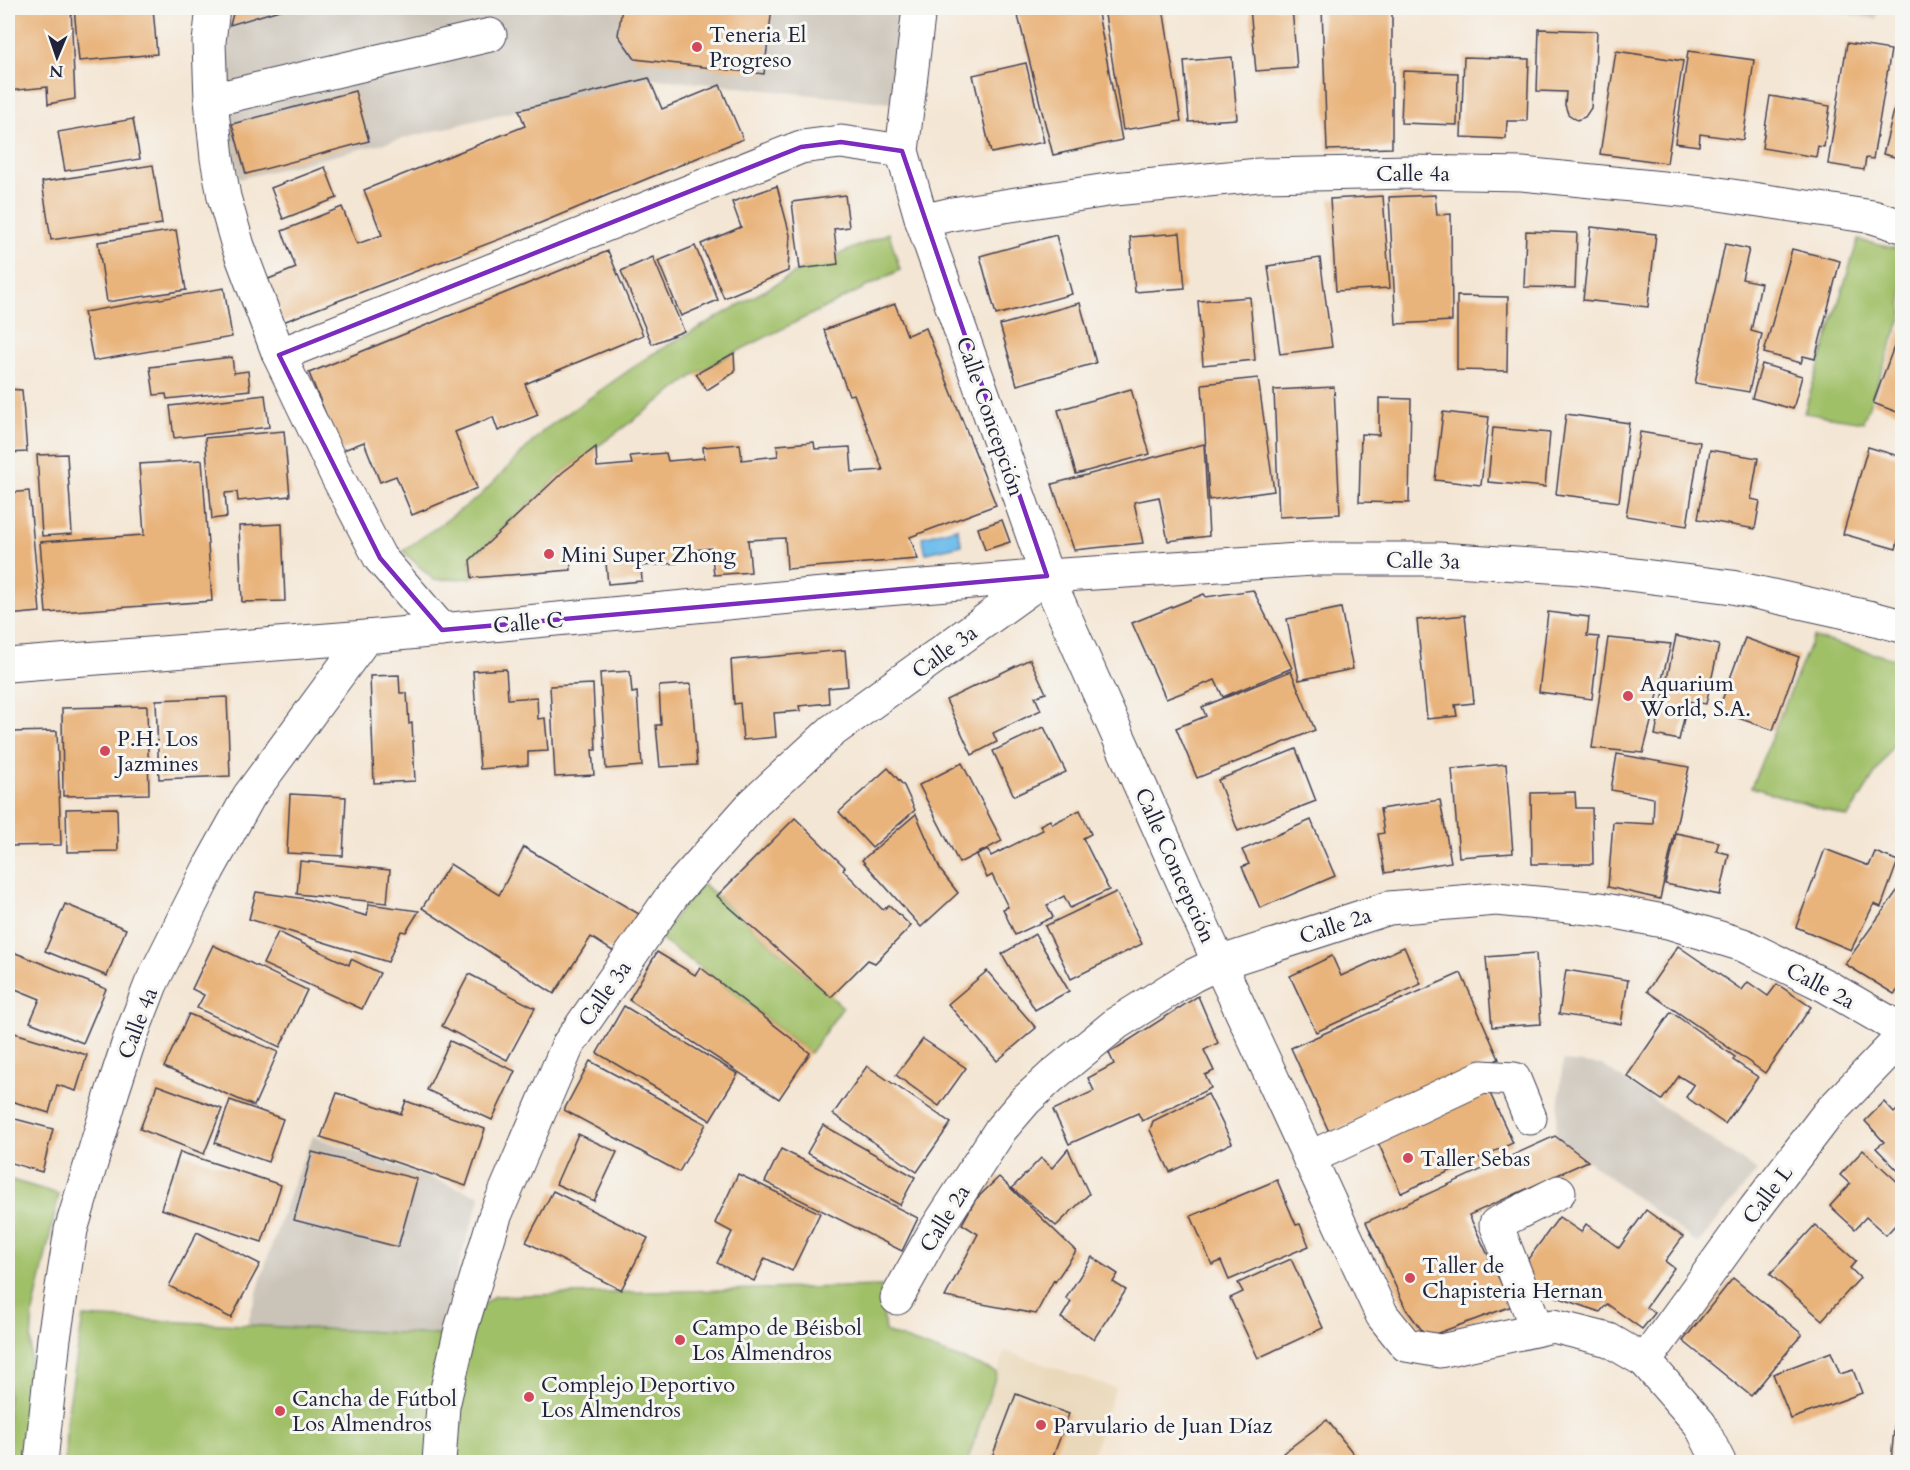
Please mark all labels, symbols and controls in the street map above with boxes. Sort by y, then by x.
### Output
place label: Teneria El Progreso [709,20,807,75]
north arrow [27,27,87,87]
marker: Teneria El Progreso [690,40,704,54]
text: N [49,60,64,82]
street label: Calle 4a [1376,159,1451,189]
street label: Calle Concepción [949,332,1032,501]
place label: Mini Super Zhong [561,540,736,570]
street label: Calle 3a [1386,545,1461,577]
marker: Mini Super Zhong [542,547,556,561]
street label: Calle C [492,605,564,641]
street label: Calle 3a [906,618,984,686]
place label: Aquarium World, S.A. [1639,669,1751,724]
marker: Aquarium World, S.A. [1621,689,1635,703]
place label: P.H. Los Jazmines [114,724,198,779]
marker: P.H. Los Jazmines [98,744,112,758]
street label: Calle Concepción [1127,783,1223,948]
street label: Calle 2a [1295,900,1376,952]
street label: Calle 3a [571,954,639,1033]
street label: Calle 2a [1781,955,1861,1017]
street label: Calle 4a [111,983,165,1063]
place label: Taller Sebas [1420,1144,1530,1174]
marker: Taller Sebas [1401,1151,1415,1165]
street label: Calle L [1736,1158,1800,1230]
street label: Calle 2a [912,1179,977,1258]
place label: Taller de Chapisteria Hernan [1422,1251,1604,1306]
marker: Taller de Chapisteria Hernan [1403,1271,1417,1285]
place label: Campo de Béisbol Los Almendros [692,1313,862,1368]
marker: Campo de Béisbol Los Almendros [673,1333,687,1347]
place label: Complejo Deportivo Los Almendros [541,1370,735,1425]
place label: Cancha de Fútbol Los Almendros [292,1384,457,1439]
marker: Complejo Deportivo Los Almendros [522,1390,536,1404]
marker: Cancha de Fútbol Los Almendros [273,1404,287,1418]
place label: Parvulario de Juan Díaz [1053,1411,1272,1441]
marker: Parvulario de Juan Díaz [1034,1418,1048,1432]

